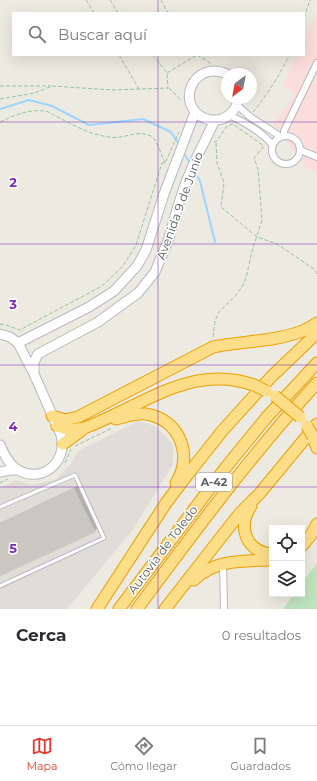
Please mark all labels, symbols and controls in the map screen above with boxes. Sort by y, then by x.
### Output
search box [12,12,305,56]
icon: search [26,23,48,45]
text: Buscar aquí [58,25,147,44]
north arrow [221,68,257,104]
street label: Avenida 9 de Junio [153,150,206,262]
text: 2 [9,174,17,190]
text: 3 [8,296,17,312]
text: 4 [9,418,18,434]
road number: A-42 [196,473,232,491]
street label: Autovía de Toledo [124,502,201,597]
map controls [269,525,305,597]
button: locate [269,525,305,561]
text: 5 [9,540,17,556]
button: layers [269,561,305,597]
text: Cerca [16,625,66,645]
text: 0 resultados [222,627,301,643]
tab: Mapa [26,735,57,773]
tab: Cómo llegar [110,735,177,773]
tab: Guardados [230,735,291,773]

